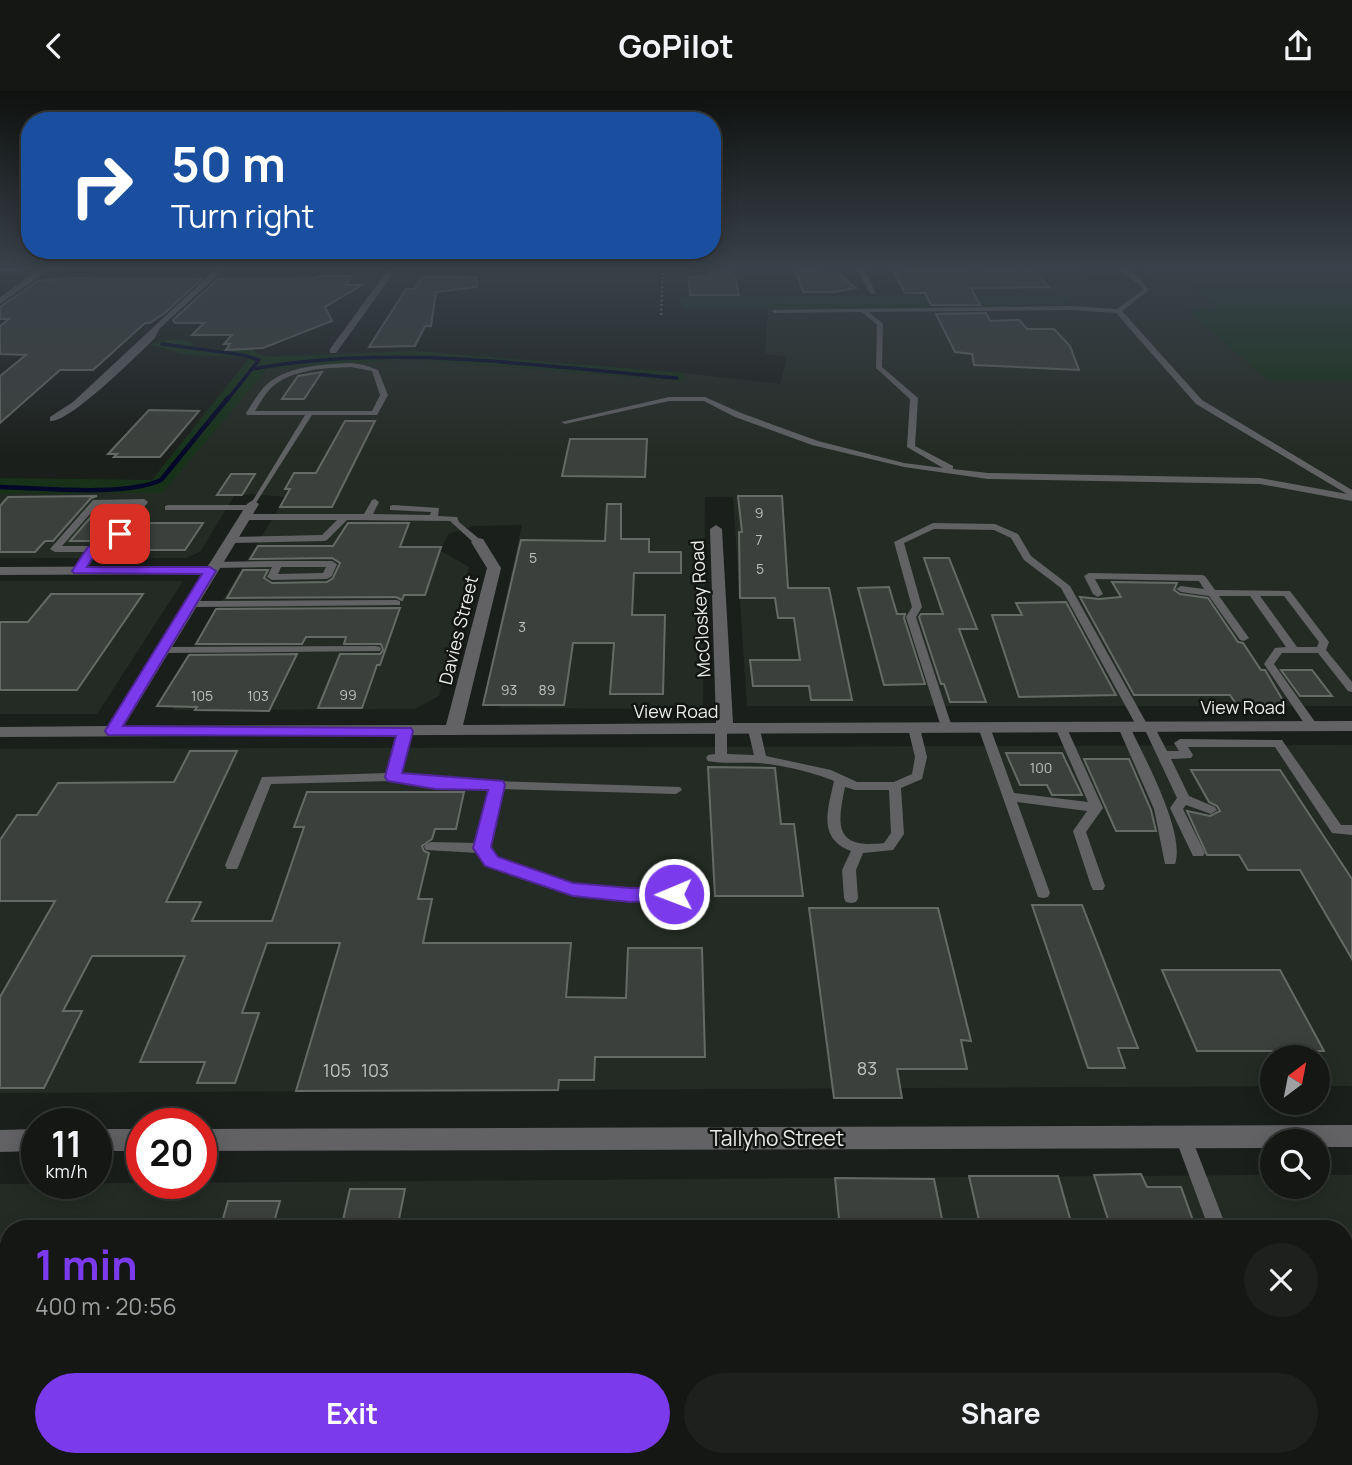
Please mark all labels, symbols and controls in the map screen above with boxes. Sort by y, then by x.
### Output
text: GoPilot [618,24,734,68]
icon: back [35,27,73,65]
icon: share [1279,27,1317,65]
text: 50 m [171,130,286,197]
icon: right [56,140,147,231]
text: Turn right [171,194,314,238]
house number: 9 [755,503,763,522]
pin [90,504,150,564]
icon: arrive [101,515,139,553]
house number: 7 [755,530,763,549]
street label: McCloskey Road [684,540,716,678]
house number: 5 [529,548,537,567]
house number: 5 [756,559,764,578]
street label: Davies Street [433,573,483,687]
house number: 3 [518,617,526,636]
house number: 93 [501,680,517,699]
house number: 89 [539,680,555,699]
house number: 99 [339,685,357,704]
house number: 105 [191,686,213,705]
house number: 103 [247,686,269,705]
street label: View Road [1201,695,1285,719]
street label: View Road [634,699,718,723]
house number: 100 [1030,758,1052,777]
position arrow [637,857,711,931]
north arrow [1260,1045,1330,1115]
map controls [1260,1045,1330,1199]
house number: 83 [857,1056,877,1080]
house number: 105 [323,1058,351,1082]
house number: 103 [361,1058,389,1082]
speed limit sign: 20 [126,1108,217,1199]
text: 11 [51,1120,82,1168]
street label: Tallyho Street [710,1124,844,1152]
button: search [1260,1129,1330,1199]
text: km/h [46,1159,87,1183]
text: 1 min [35,1235,138,1293]
button: close [1244,1243,1318,1317]
text: 400 m · 20:56 [35,1290,177,1322]
button: Exit [35,1373,670,1453]
button: Share [684,1373,1318,1453]

